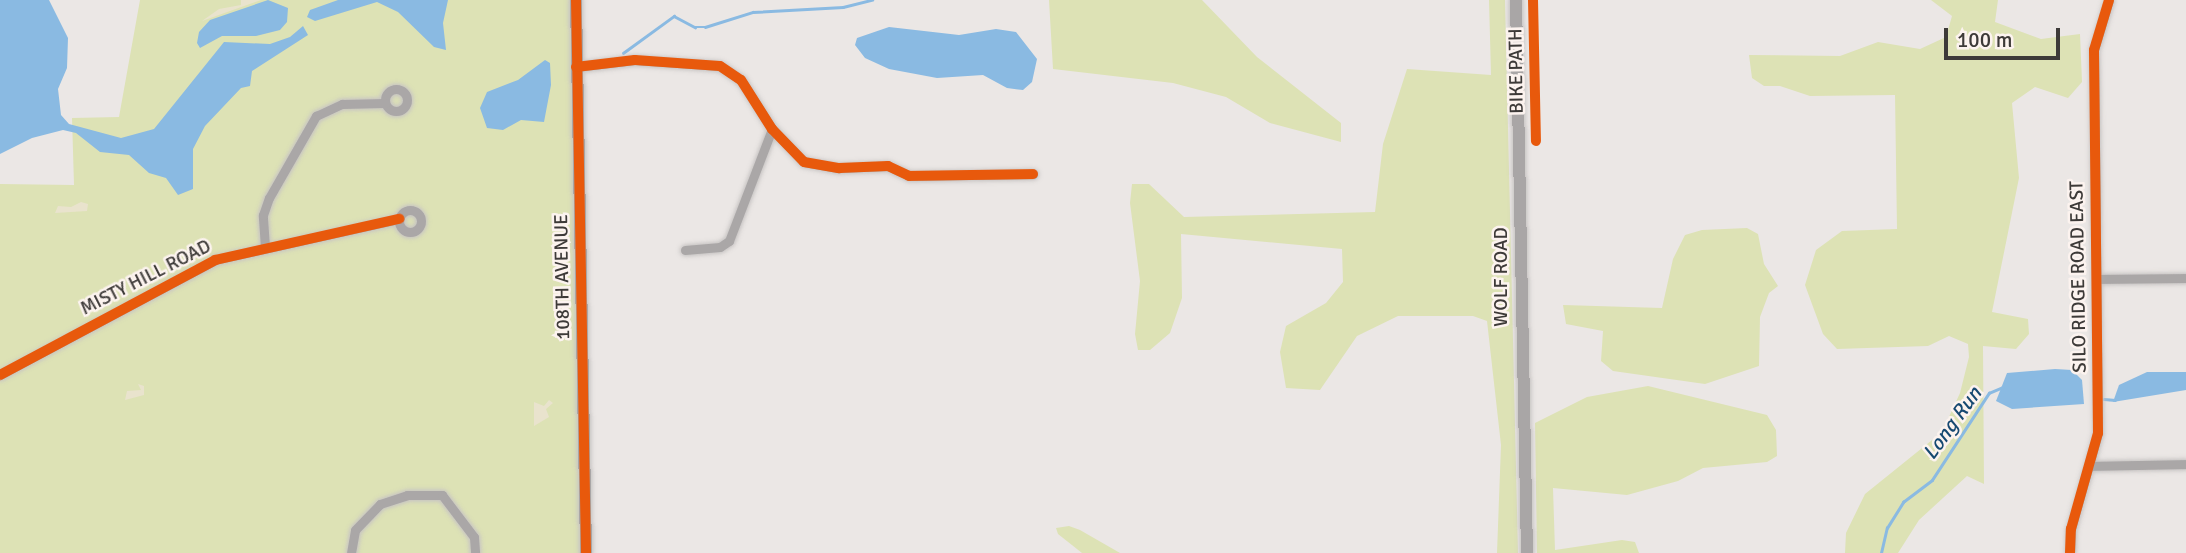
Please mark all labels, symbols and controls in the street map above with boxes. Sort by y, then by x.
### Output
scale bar [1948,14,2064,58]
text: 100 m [1957,27,2012,53]
street label: BIKE PATH [1505,28,1529,114]
street label: SILO RIDGE ROAD EAST [2066,181,2092,373]
street label: 108TH AVENUE [551,214,575,340]
street label: WOLF ROAD [1491,227,1513,327]
street label: MISTY HILL ROAD [77,235,215,321]
water label: Long Run [1917,382,1987,464]

